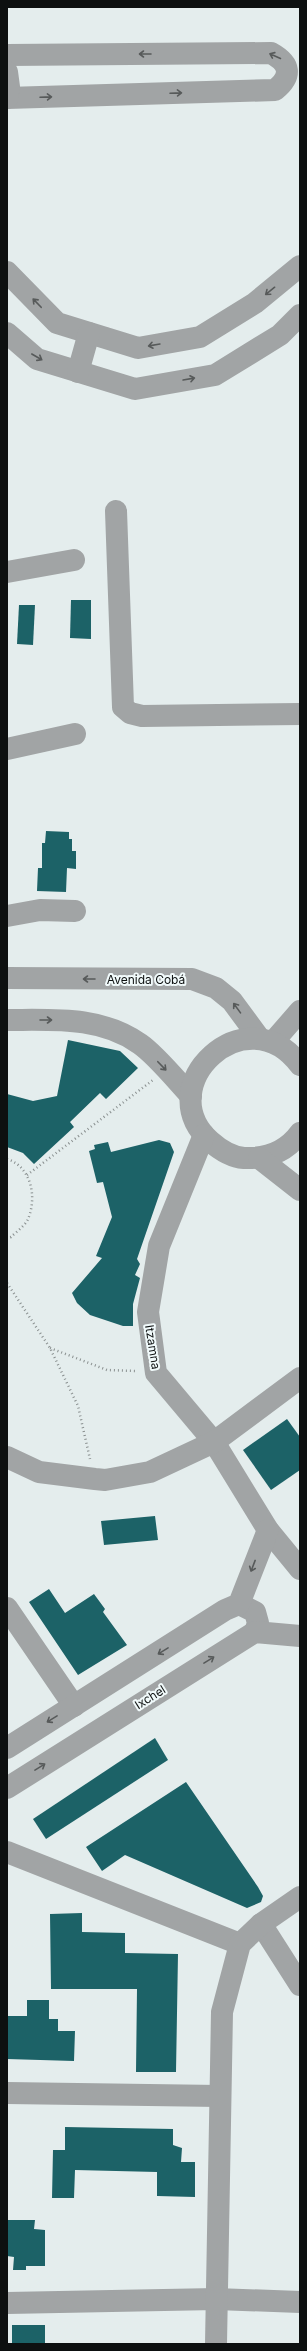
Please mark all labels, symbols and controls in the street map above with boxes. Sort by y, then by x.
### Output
one-way arrow [139,50,152,58]
one-way arrow [269,52,281,59]
one-way arrow [169,89,182,97]
one-way arrow [39,93,52,100]
one-way arrow [264,287,275,295]
one-way arrow [32,298,42,308]
one-way arrow [148,341,161,349]
one-way arrow [31,354,43,362]
one-way arrow [182,375,195,383]
street label: Avenida Cobá [107,972,185,987]
one-way arrow [83,975,96,983]
one-way arrow [233,1003,241,1014]
one-way arrow [39,1016,52,1024]
one-way arrow [157,1061,167,1071]
street label: Itzamna [142,1324,164,1370]
one-way arrow [249,1560,257,1572]
one-way arrow [157,1647,169,1655]
one-way arrow [203,1656,214,1664]
street label: Ixchel [132,1682,168,1712]
one-way arrow [46,1716,58,1724]
one-way arrow [34,1763,45,1771]

